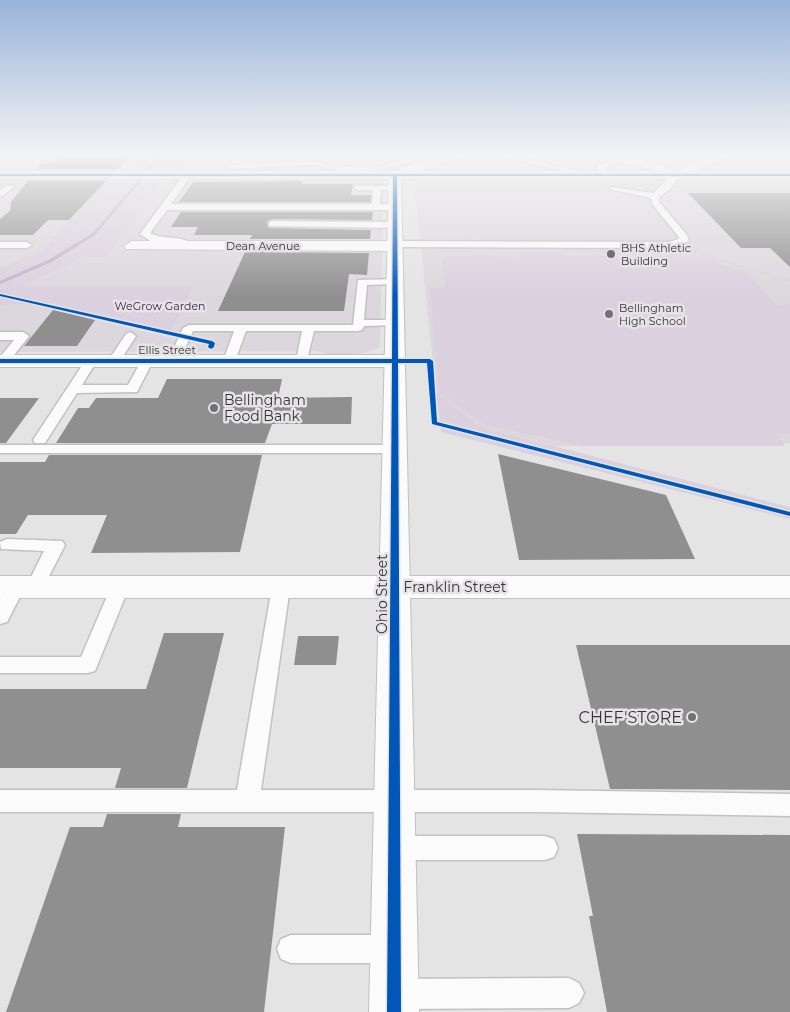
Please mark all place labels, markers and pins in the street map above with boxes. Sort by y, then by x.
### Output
place label: BHS Athletic Building [621,241,691,268]
marker: BHS Athletic Building [605,248,617,260]
place label: Bellingham High School [619,301,686,328]
marker: Bellingham High School [603,308,615,320]
place label: Bellingham Food Bank [224,391,306,425]
marker: Bellingham Food Bank [208,402,220,414]
place label: CHEF'STORE [579,708,682,727]
marker: CHEF'STORE [686,711,698,723]

